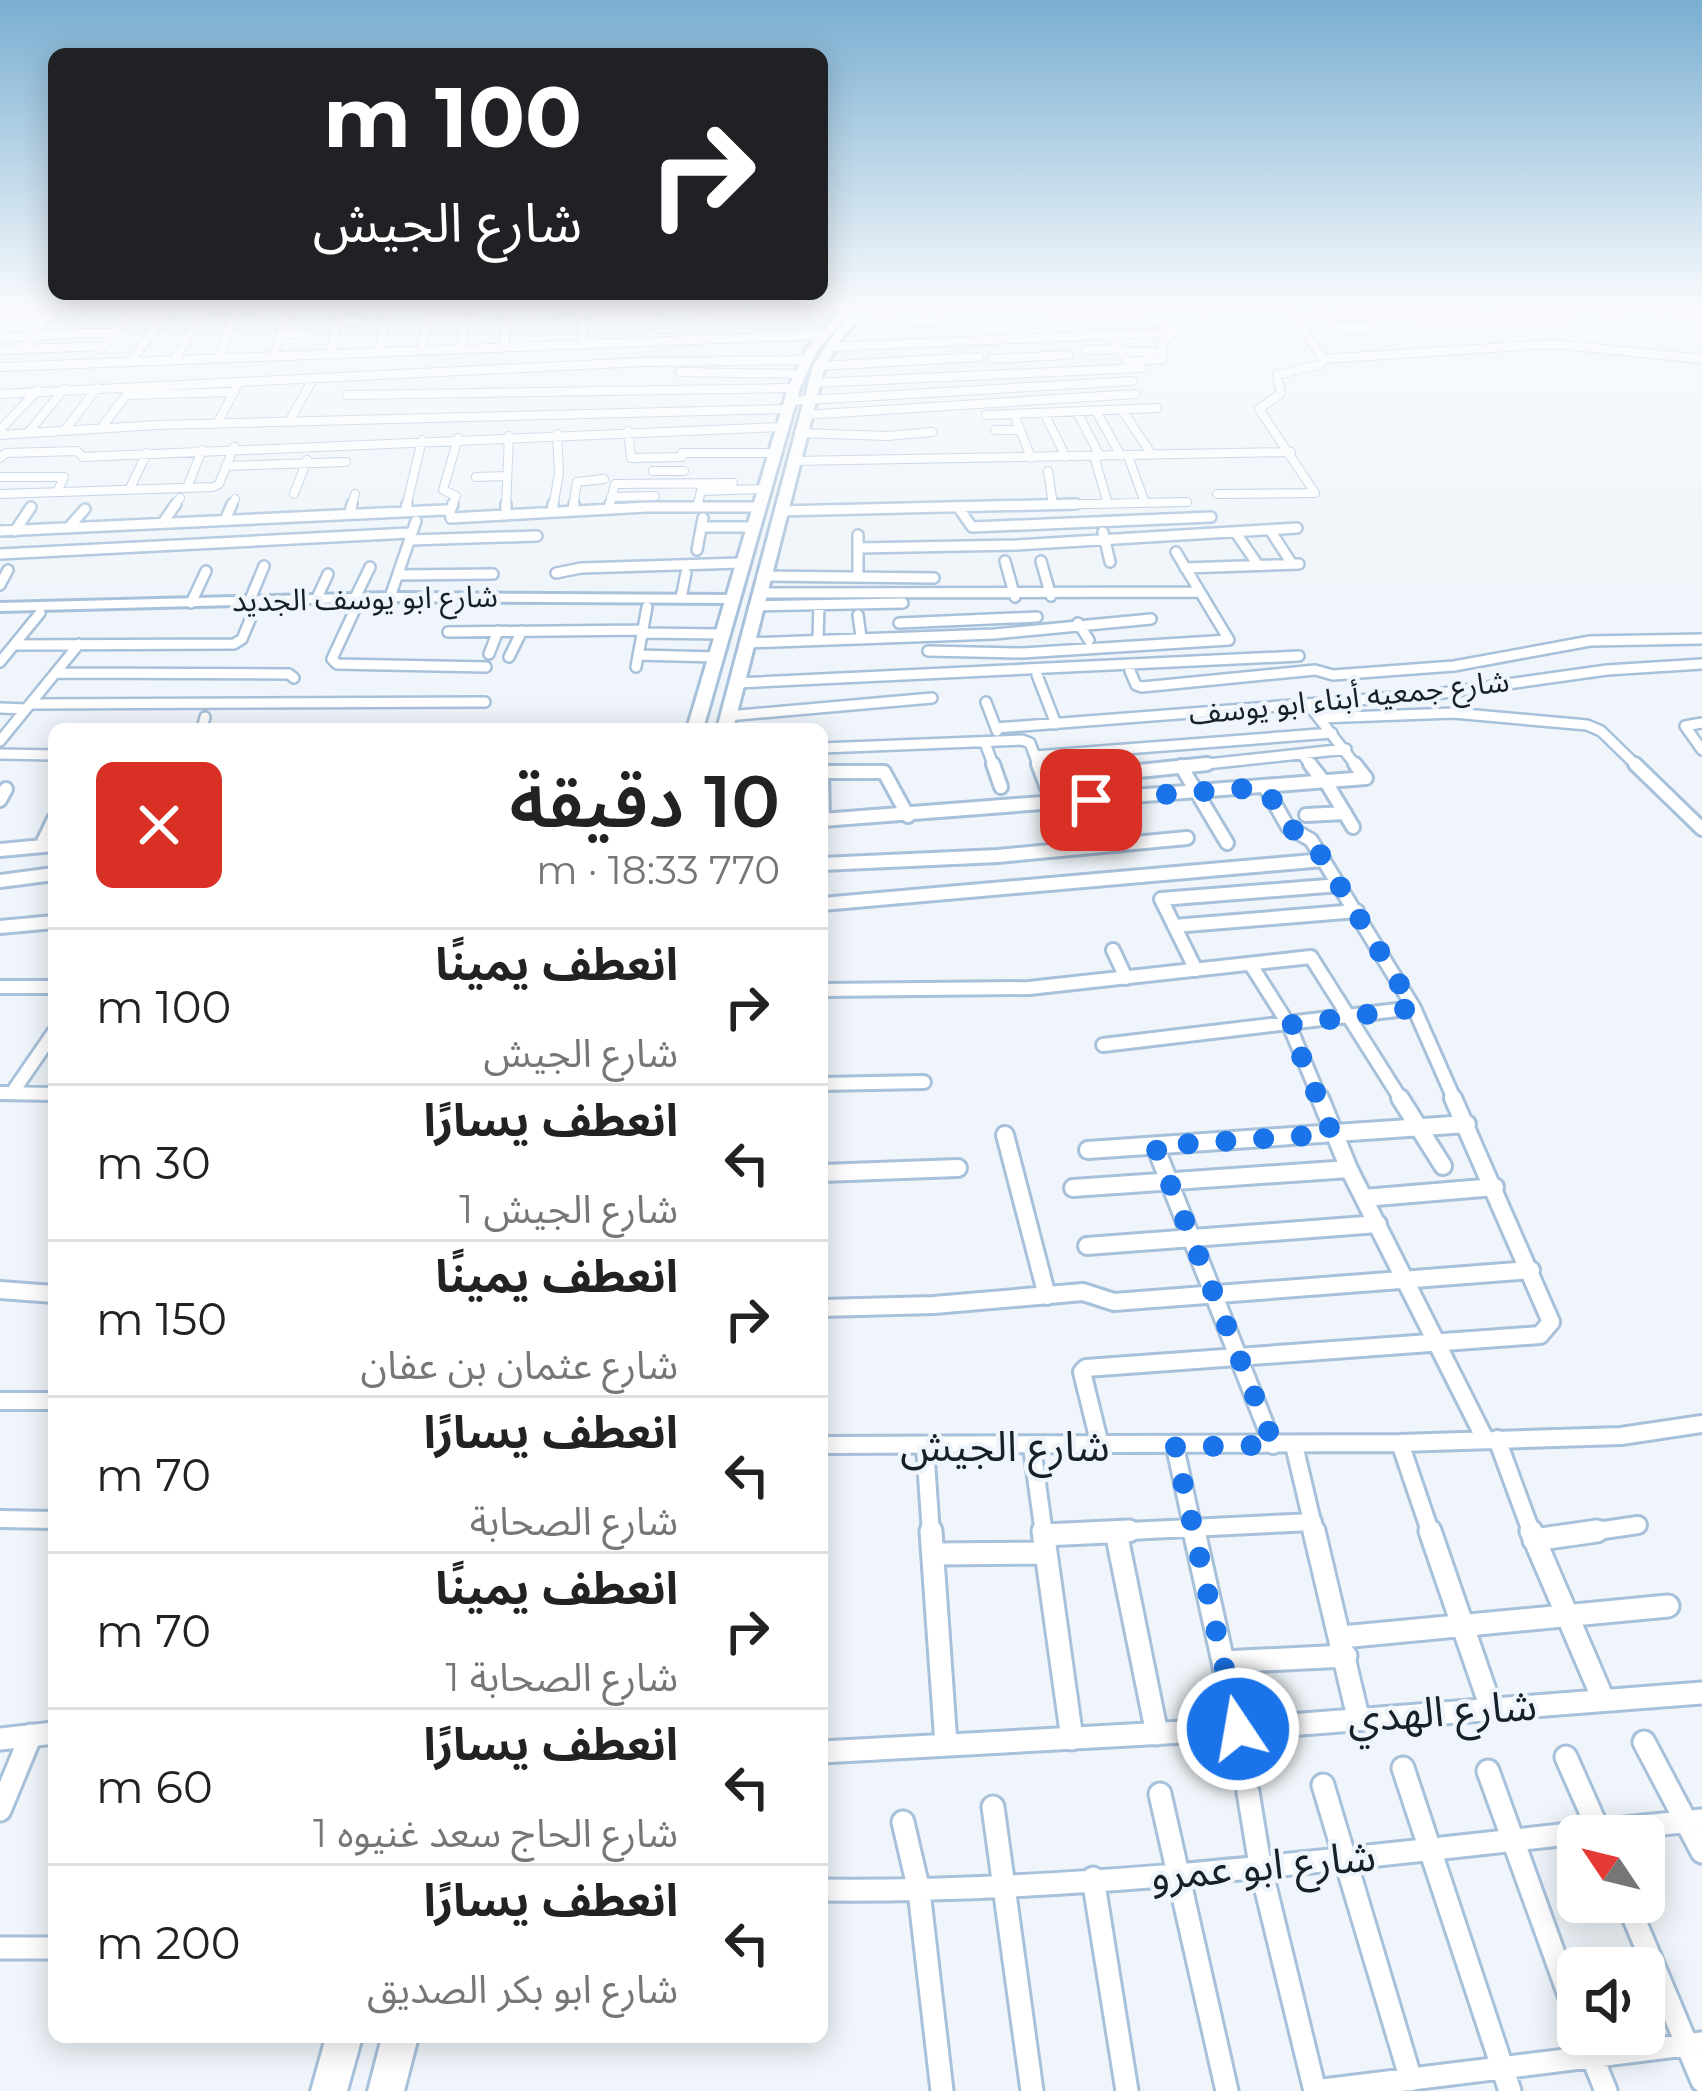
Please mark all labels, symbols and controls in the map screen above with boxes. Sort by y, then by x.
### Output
text: 100 m [323,66,582,168]
icon: right [624,96,780,252]
text: شارع الجيش [313,190,582,256]
street label: شارع ابو يوسف الجديد [232,578,498,623]
street label: شارع جمعيه أبناء ابو يوسف [1187,662,1511,737]
pin [1040,749,1142,851]
text: 10 دقيقة [510,757,780,845]
button: close [96,762,222,888]
icon: arrive [1058,767,1124,833]
text: 770 m · 18:33 [536,846,780,894]
text: انعطف يمينًا [435,936,678,991]
icon: right [714,974,780,1040]
text: 100 m [96,979,231,1034]
text: شارع الجيش [483,1029,678,1077]
text: انعطف يسارًا [424,1092,678,1147]
icon: left [714,1130,780,1196]
text: 30 m [96,1135,211,1190]
text: شارع الجيش 1 [459,1185,678,1233]
text: انعطف يمينًا [435,1248,678,1303]
icon: right [714,1286,780,1352]
text: 150 m [96,1291,227,1346]
text: شارع عثمان بن عفان [361,1341,678,1389]
text: انعطف يسارًا [424,1404,678,1459]
street label: شارع الجيش [900,1420,1110,1478]
icon: left [714,1442,780,1508]
text: 70 m [96,1447,211,1502]
text: شارع الصحابة [470,1497,678,1545]
text: انعطف يمينًا [435,1560,678,1615]
icon: right [714,1598,780,1664]
text: 70 m [96,1603,211,1658]
text: شارع الصحابة 1 [445,1653,678,1701]
position arrow [1175,1666,1301,1792]
street label: شارع الهدي [1346,1678,1539,1750]
text: انعطف يسارًا [424,1716,678,1771]
icon: left [714,1754,780,1820]
text: 60 m [96,1759,213,1814]
text: شارع الحاج سعد غنيوه 1 [313,1809,678,1857]
north arrow [1557,1815,1665,1923]
map controls [1557,1815,1665,2055]
street label: شارع ابو عمرو [1148,1829,1378,1907]
text: انعطف يسارًا [424,1872,678,1927]
icon: left [714,1910,780,1976]
text: 200 m [96,1915,241,1970]
button: sound [1557,1947,1665,2055]
text: شارع ابو بكر الصديق [367,1965,678,2013]

